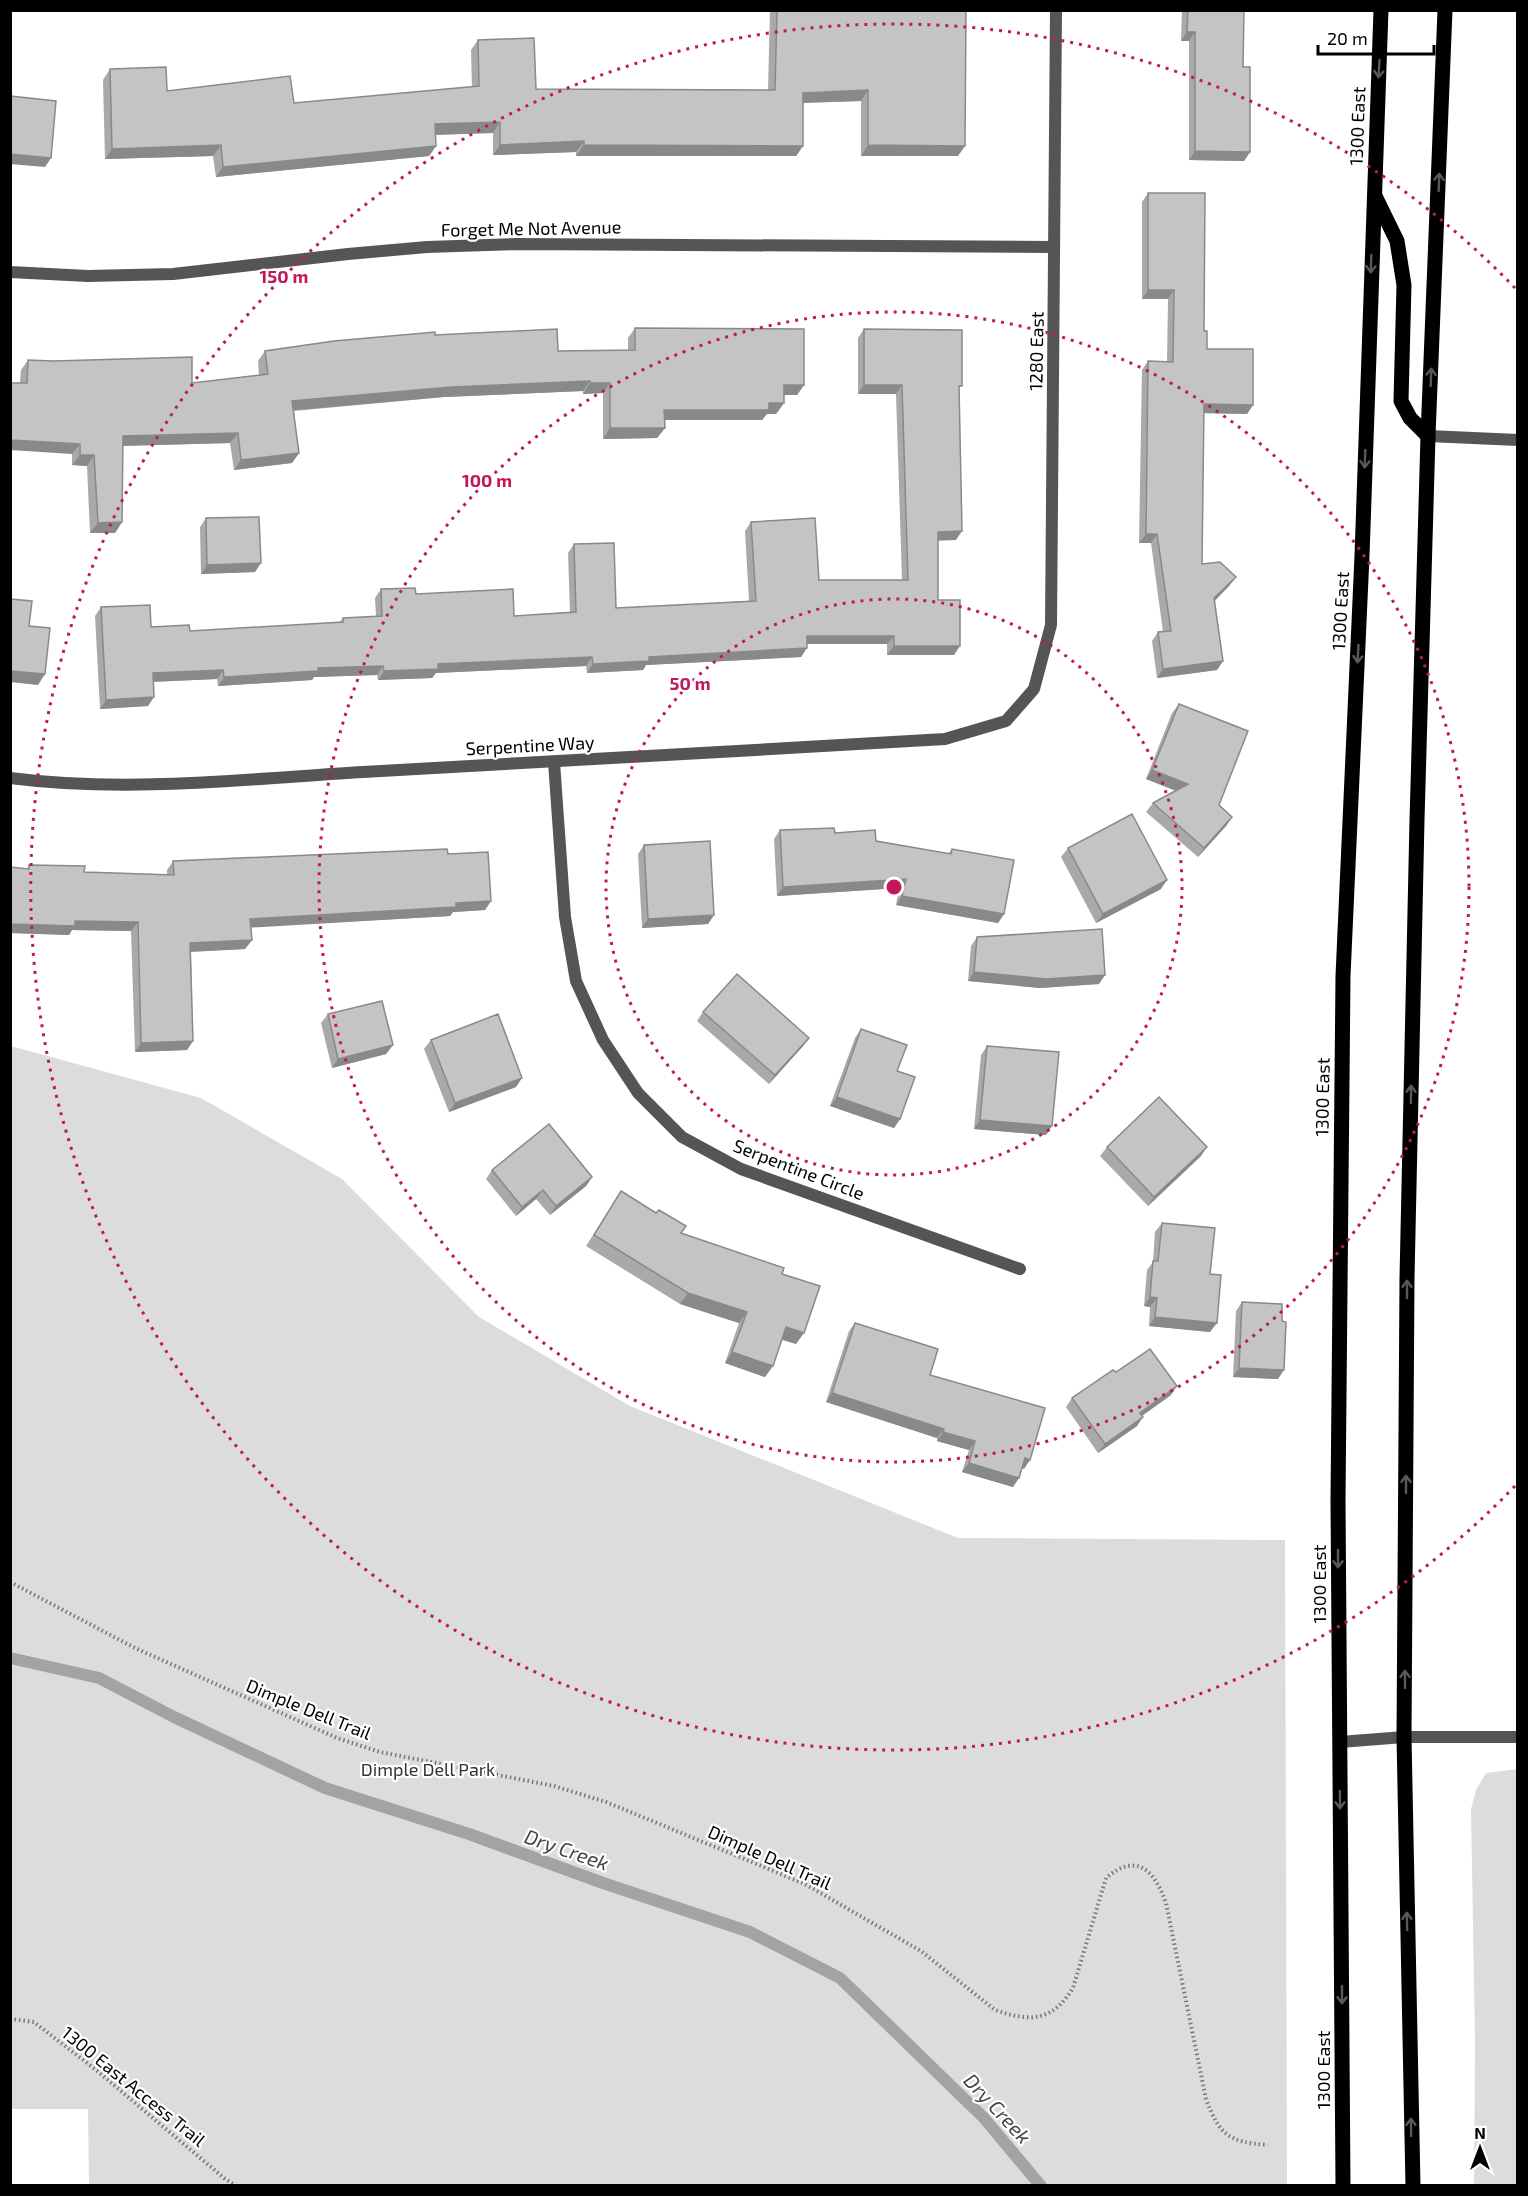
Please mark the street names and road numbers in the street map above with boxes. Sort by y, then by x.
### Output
street label: 1300 East [1345,86,1369,166]
street label: Forget Me Not Avenue [441,215,621,241]
street label: 1280 East [1024,311,1048,391]
street label: 1300 East [1327,571,1353,651]
street label: Serpentine Way [465,731,595,759]
street label: 1300 East [1310,1057,1334,1137]
street label: Serpentine Circle [730,1134,868,1204]
street label: 1300 East [1308,1544,1330,1623]
street label: Dimple Dell Trail [243,1674,375,1744]
street label: Dimple Dell Trail [705,1820,836,1894]
street label: 1300 East Access Trail [58,2021,211,2151]
street label: 1300 East [1312,2030,1334,2109]

